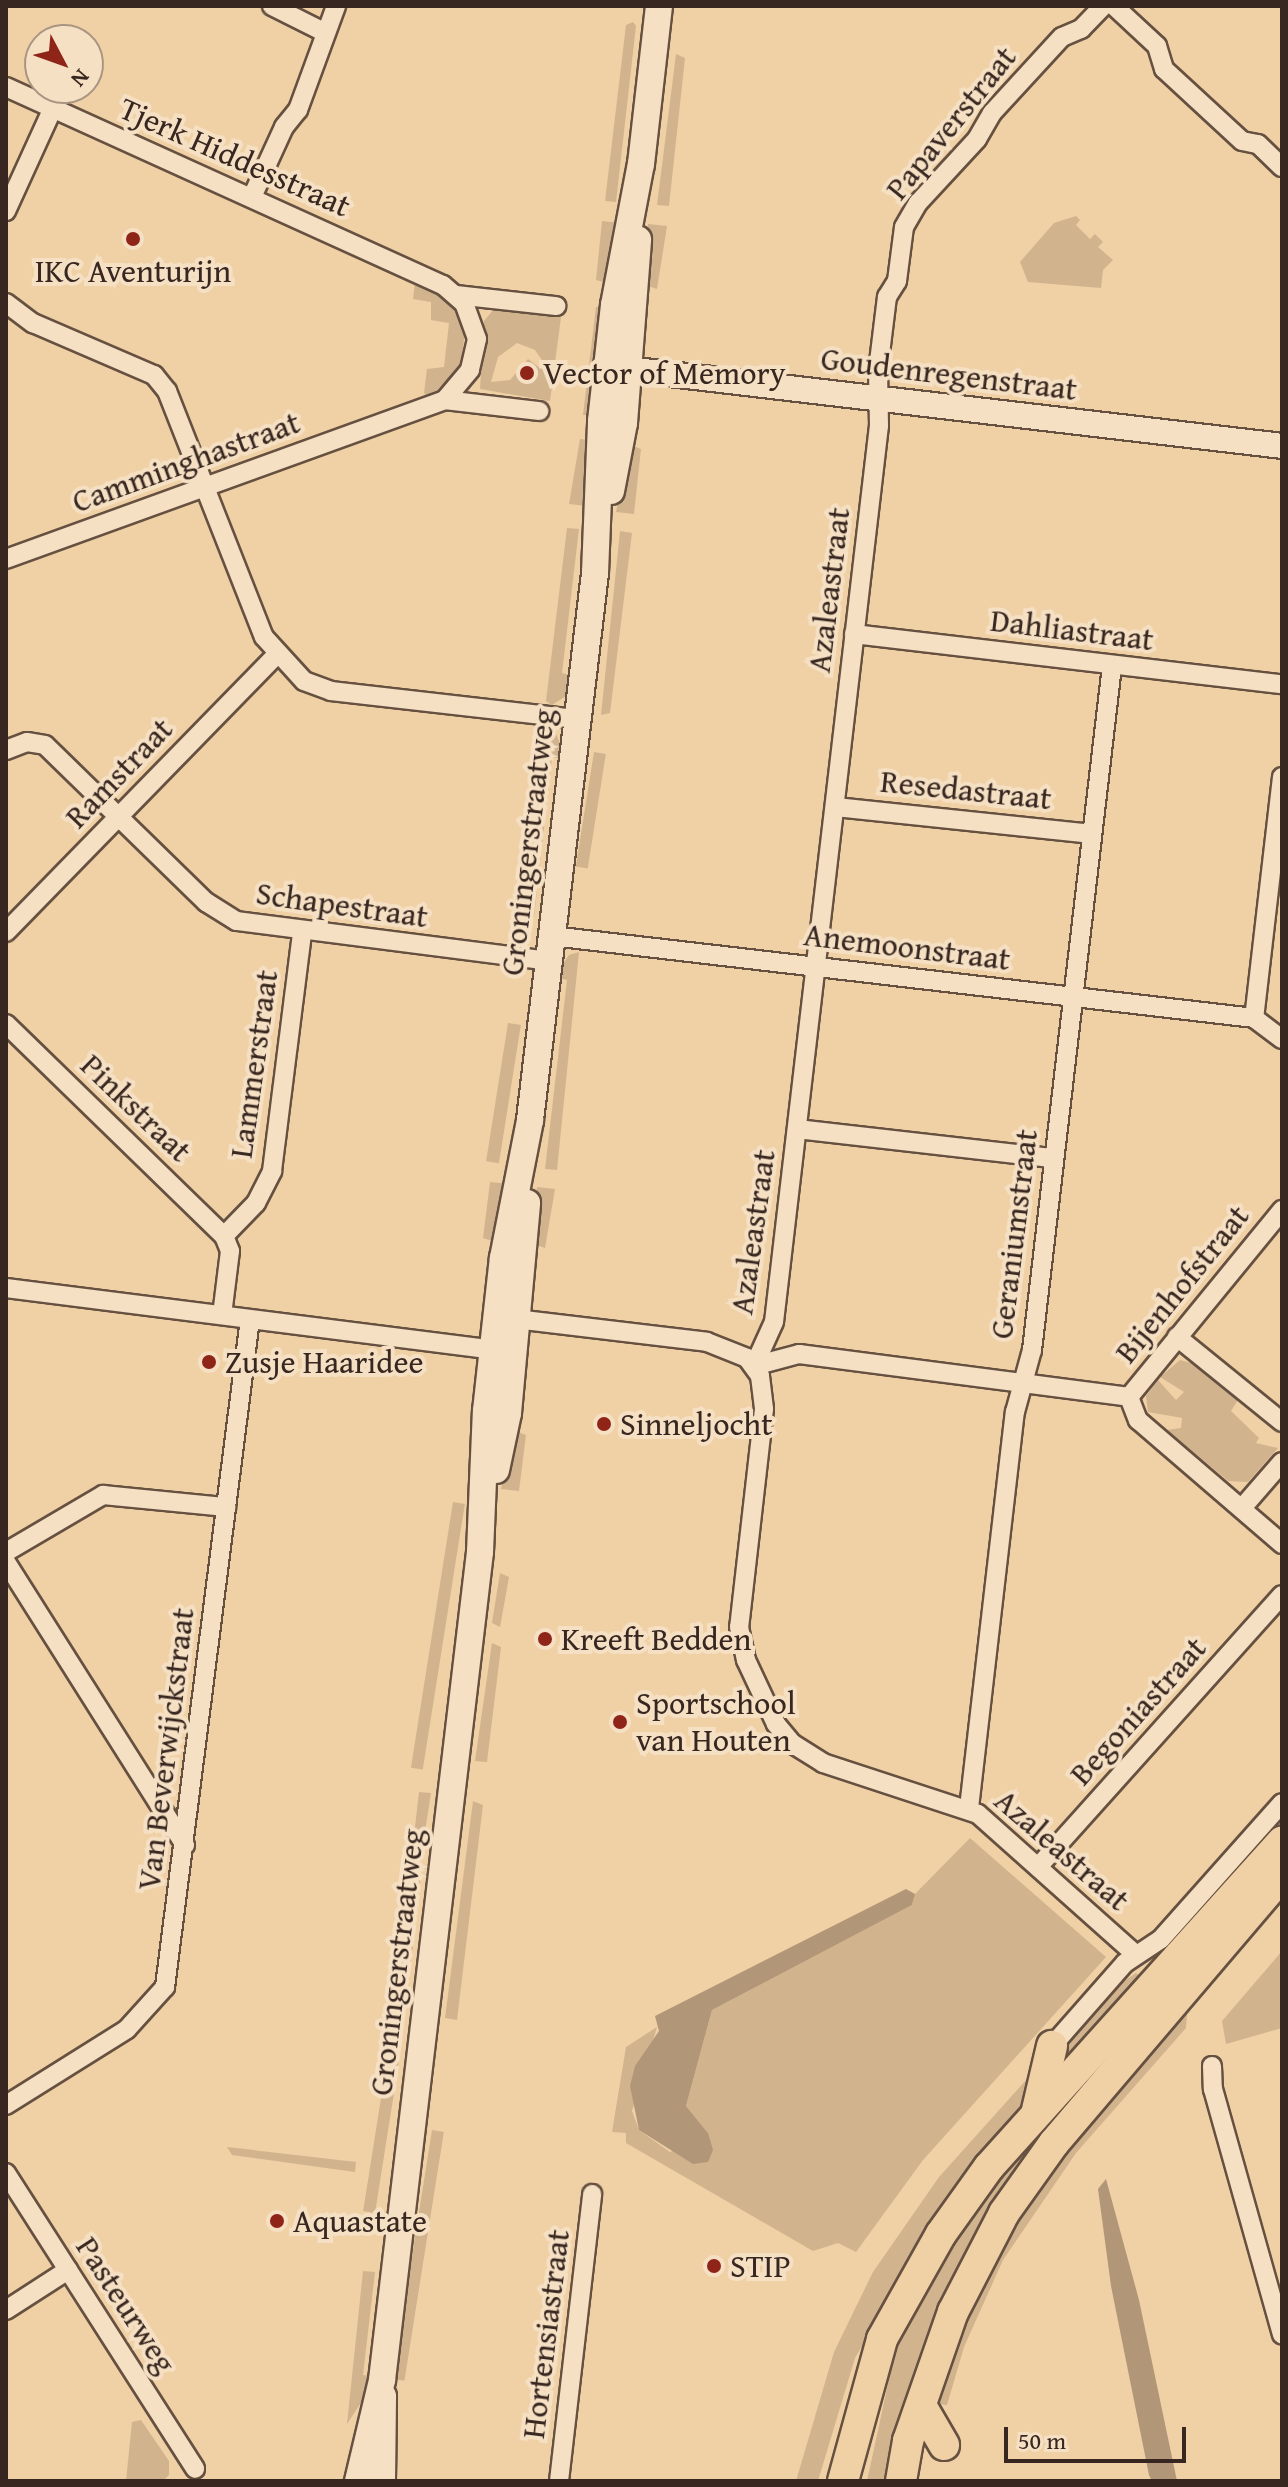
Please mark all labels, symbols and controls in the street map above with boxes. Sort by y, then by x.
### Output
north arrow [24,24,104,104]
street label: Papaverstraat [878,39,1024,207]
text: N [64,62,98,94]
street label: Tjerk Hiddesstraat [114,89,356,225]
marker: IKC Aventurijn [124,230,142,248]
place label: IKC Aventurijn [35,252,231,290]
street label: Goudenregenstraat [819,339,1079,409]
place label: Vector of Memory [543,354,786,392]
marker: Vector of Memory [518,364,536,382]
street label: Camminghastraat [67,403,305,521]
street label: Azaleastraat [800,505,858,675]
street label: Dahliastraat [988,601,1156,659]
street label: Groningerstraatweg [493,706,563,978]
street label: Ramstraat [57,710,181,836]
street label: Resedastraat [879,762,1053,818]
street label: Schapestraat [254,874,430,936]
street label: Anemoonstraat [802,915,1012,979]
street label: Lammerstraat [222,967,286,1161]
street label: Pinkstraat [73,1046,199,1170]
street label: Geraniumstraat [982,1127,1046,1341]
street label: Azaleastraat [722,1147,784,1317]
street label: Bijenhofstraat [1107,1197,1257,1371]
place label: Zusje Haaridee [225,1343,423,1381]
marker: Zusje Haaridee [200,1353,218,1371]
place label: Sinneljocht [620,1405,772,1443]
marker: Sinneljocht [595,1415,613,1433]
street label: Van Beverwijckstraat [130,1606,202,1892]
place label: Kreeft Bedden [561,1620,752,1658]
street label: Begoniastraat [1062,1629,1214,1793]
marker: Kreeft Bedden [536,1630,554,1648]
place label: Sportschool van Houten [636,1685,796,1760]
marker: Sportschool van Houten [611,1713,629,1731]
street label: Azaleastraat [987,1781,1137,1919]
street label: Groningerstraatweg [362,1826,432,2098]
place label: Aquastate [293,2202,427,2240]
marker: Aquastate [268,2212,286,2230]
street label: Hortensiastraat [514,2227,578,2441]
street label: Pasteurweg [68,2230,184,2380]
place label: STIP [730,2247,791,2285]
marker: STIP [705,2257,723,2275]
scale bar [1008,2411,1190,2461]
text: 50 m [1018,2423,1066,2458]

